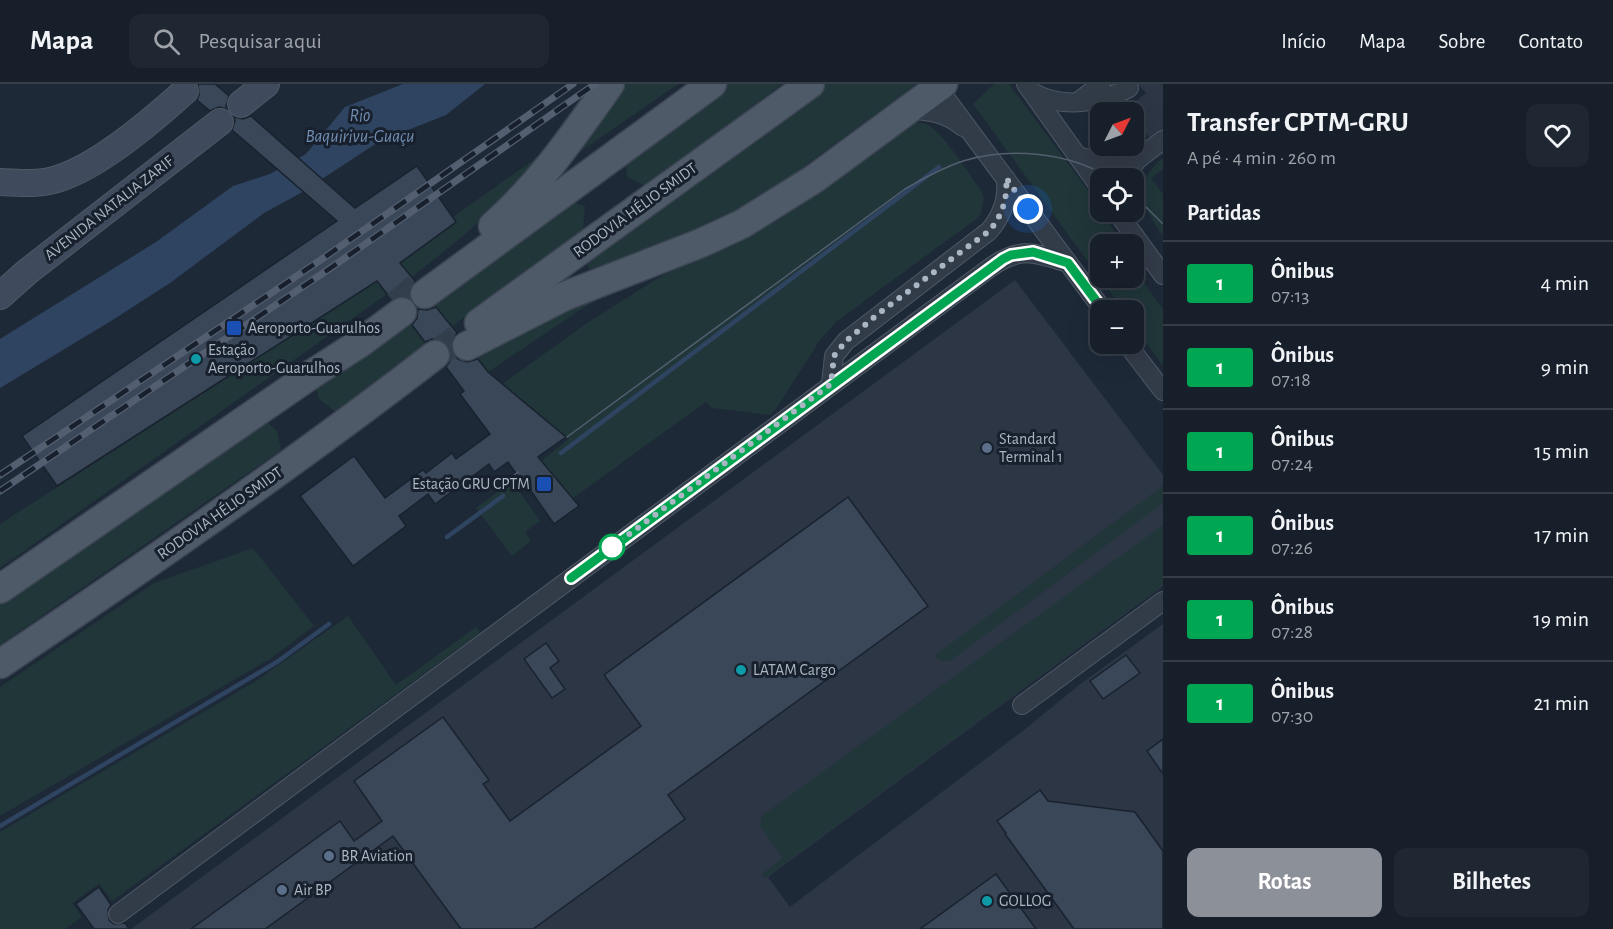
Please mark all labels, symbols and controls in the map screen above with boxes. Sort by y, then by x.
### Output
search box [129,14,549,68]
icon: search [150,25,183,58]
text: Mapa [30,27,93,55]
text: Pesquisar aqui [198,30,322,52]
text: Início [1281,31,1326,52]
text: Mapa [1359,31,1406,52]
text: Sobre [1439,31,1485,52]
text: Contato [1518,31,1583,52]
north arrow [1090,102,1144,156]
map controls [1090,102,1144,354]
button: heart [1526,104,1589,167]
water label: Rio Baquirivu-Guaçu [305,107,415,146]
text: Transfer CPTM-GRU [1187,109,1409,137]
text: A pé · 4 min · 260 m [1187,148,1336,168]
street label: AVENIDA NATALIA ZARIF [41,152,177,263]
street label: RODOVIA HÉLIO SMIDT [569,158,700,260]
button: locate [1090,168,1144,222]
your location [1013,194,1043,224]
text: Partidas [1187,202,1261,224]
button: + [1090,234,1144,288]
text: Ônibus [1271,260,1334,282]
text: 4 min [1541,272,1589,294]
text: 1 [1216,273,1224,294]
text: 07:13 [1271,286,1310,306]
button: − [1090,300,1144,354]
marker: Aeroporto-Guarulhos [225,319,243,337]
place label: Aeroporto-Guarulhos [248,320,380,336]
place label: Estação Aeroporto-Guarulhos [208,342,340,376]
text: Ônibus [1271,344,1334,366]
marker: Estação Aeroporto-Guarulhos [189,352,203,366]
text: 9 min [1541,356,1589,378]
text: 1 [1216,357,1224,378]
text: 07:18 [1271,370,1311,390]
text: Ônibus [1271,428,1334,450]
place label: Standard Terminal 1 [999,431,1063,465]
text: 15 min [1534,440,1589,462]
marker: Standard Terminal 1 [980,441,994,455]
text: 1 [1216,441,1224,462]
text: 07:24 [1271,454,1313,474]
street label: RODOVIA HÉLIO SMIDT [153,462,286,562]
marker: Estação GRU CPTM [535,475,553,493]
place label: Estação GRU CPTM [412,476,530,492]
text: Ônibus [1271,512,1334,534]
text: 17 min [1534,524,1589,546]
text: 1 [1216,525,1224,546]
unlabelled marker [599,534,625,560]
text: 07:26 [1271,538,1313,558]
text: Ônibus [1271,596,1334,618]
text: 19 min [1533,608,1589,630]
text: 1 [1216,609,1224,630]
text: 07:28 [1271,622,1313,642]
place label: LATAM Cargo [753,662,836,678]
marker: LATAM Cargo [734,663,748,677]
text: Ônibus [1271,680,1334,702]
text: 21 min [1534,692,1589,714]
text: 1 [1216,693,1224,714]
text: 07:30 [1271,706,1313,726]
place label: BR Aviation [341,848,413,864]
button: Rotas [1187,848,1382,917]
button: Bilhetes [1394,848,1589,917]
marker: BR Aviation [322,849,336,863]
place label: Air BP [294,882,332,898]
marker: Air BP [275,883,289,897]
place label: GOLLOG [999,893,1051,909]
marker: GOLLOG [980,894,994,908]

